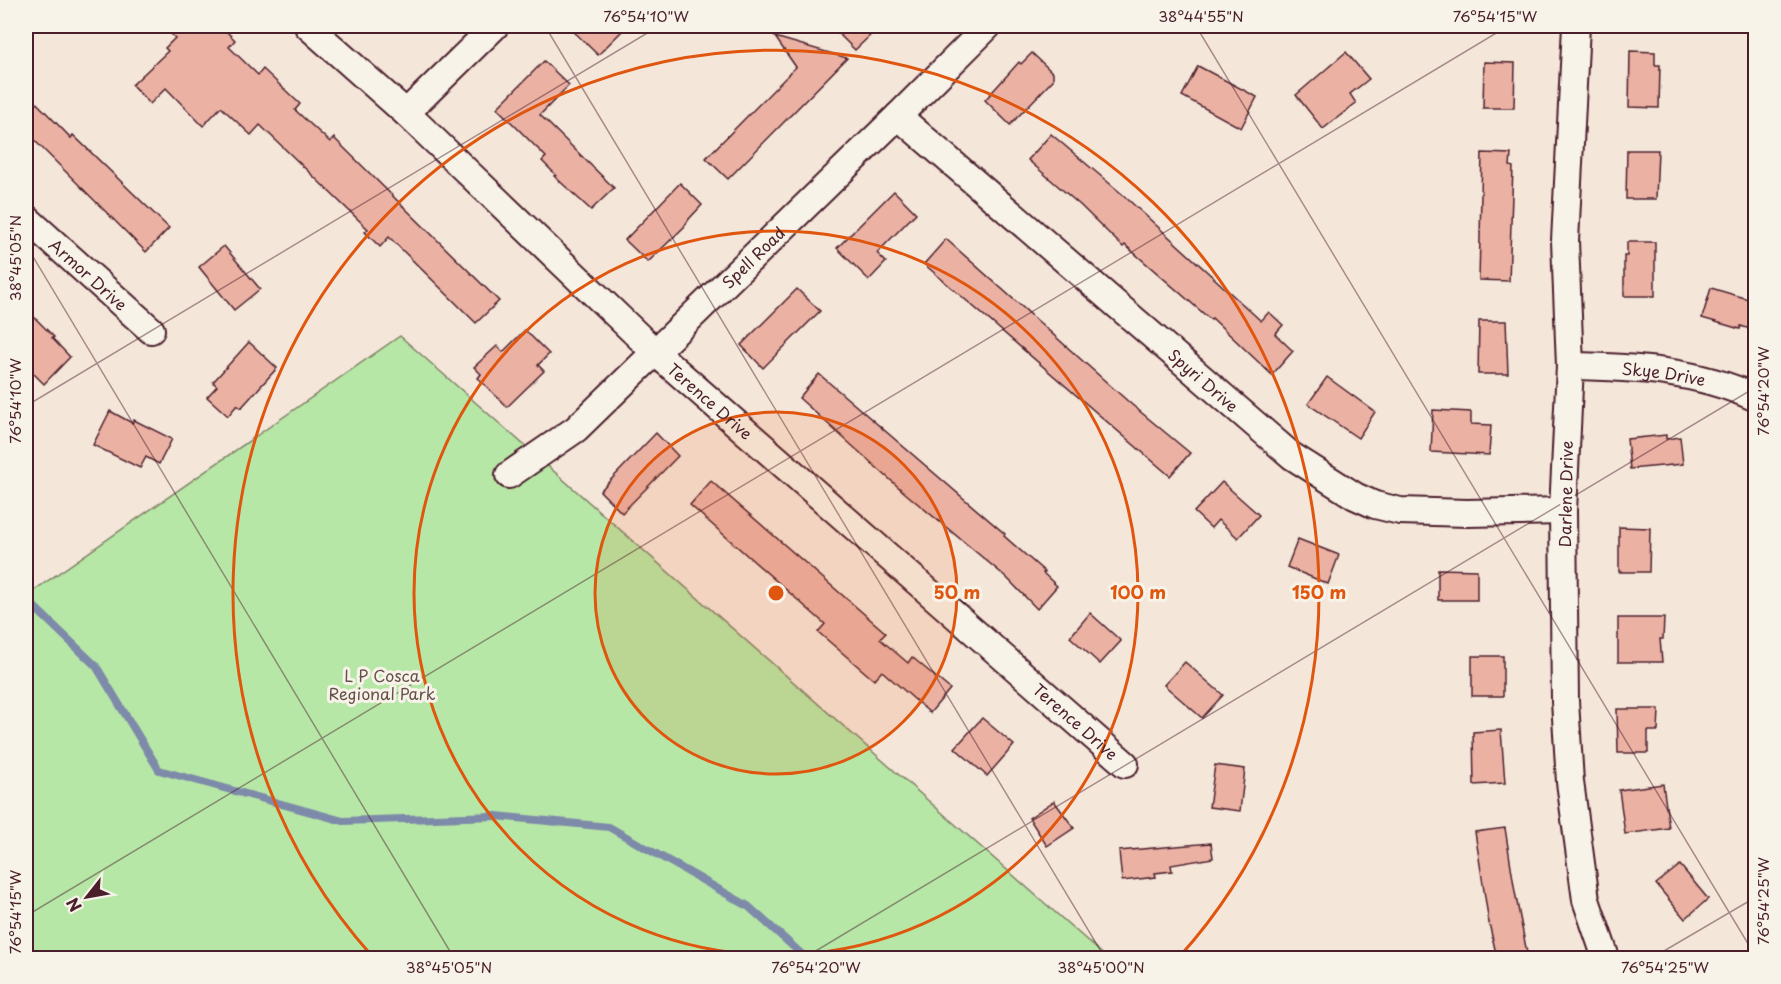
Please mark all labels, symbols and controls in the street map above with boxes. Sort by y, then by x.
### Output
text: 76°54'10"W [603,4,689,27]
text: 38°44'55"N [1158,4,1244,27]
text: 76°54'15"W [1453,4,1538,27]
text: 38°45'05"N [3,215,26,301]
street label: Spell Road [716,221,790,293]
street label: Armor Drive [44,232,133,316]
street label: Spyri Drive [1163,343,1245,417]
text: 76°54'20"W [1751,346,1774,436]
street label: Skye Drive [1621,356,1708,391]
street label: Terence Drive [663,357,758,445]
text: 76°54'10"W [3,358,26,444]
street label: Darlene Drive [1552,440,1578,548]
text: 50 m [934,578,980,605]
text: 100 m [1110,578,1166,605]
text: 150 m [1292,578,1346,605]
centre of rings [766,583,786,603]
park label: L P Cosca Regional Park [329,663,436,705]
street label: Terence Drive [1028,677,1124,765]
text: 76°54'25"W [1751,856,1774,945]
north arrow [57,867,117,927]
text: 76°54'15"W [3,869,26,954]
text: N [60,894,87,917]
text: 38°45'05"N [406,955,492,978]
text: 76°54'20"W [771,955,861,978]
text: 38°45'00"N [1057,955,1145,978]
text: 76°54'25"W [1621,955,1710,978]

